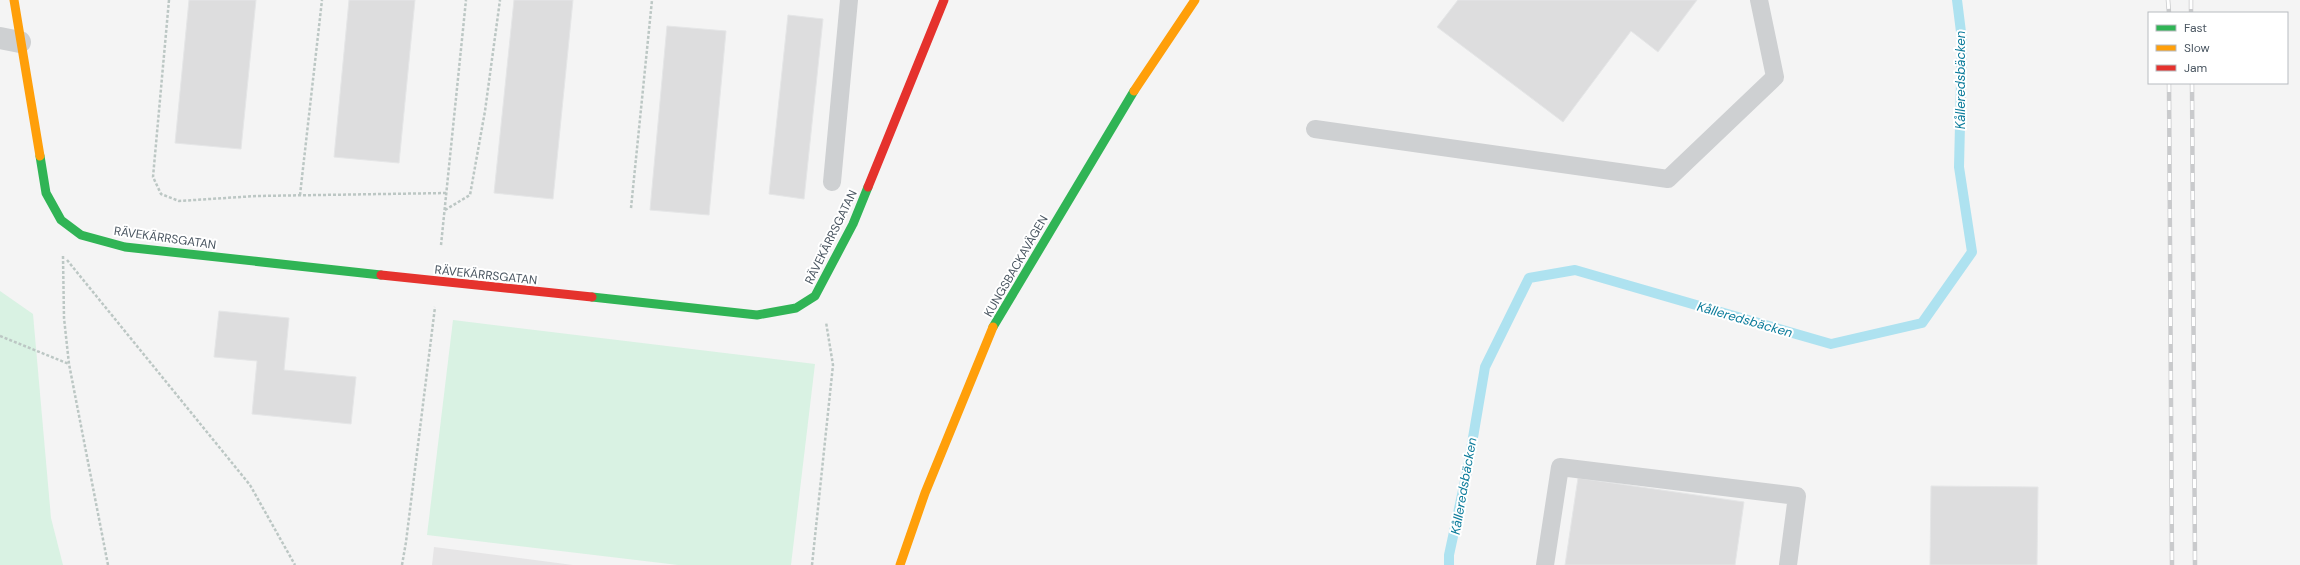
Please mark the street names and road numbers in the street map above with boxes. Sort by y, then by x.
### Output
street label: RÄVEKÄRRSGATAN [801,187,861,287]
street label: KUNGSBACKAVÄGEN [980,212,1052,320]
street label: RÄVEKÄRRSGATAN [113,223,217,253]
street label: RÄVEKÄRRSGATAN [434,262,538,288]

